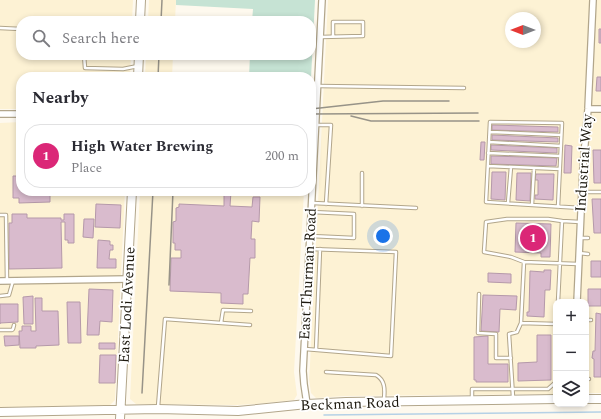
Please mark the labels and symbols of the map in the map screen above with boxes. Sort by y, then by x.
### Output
north arrow [505,12,541,48]
street label: Industrial Way [569,112,599,213]
street label: East Thurman Road [293,207,323,341]
pin: 1 [520,223,546,253]
your location [373,226,393,246]
street label: East Lodi Avenue [112,246,142,364]
street label: Beckman Road [300,391,400,417]

